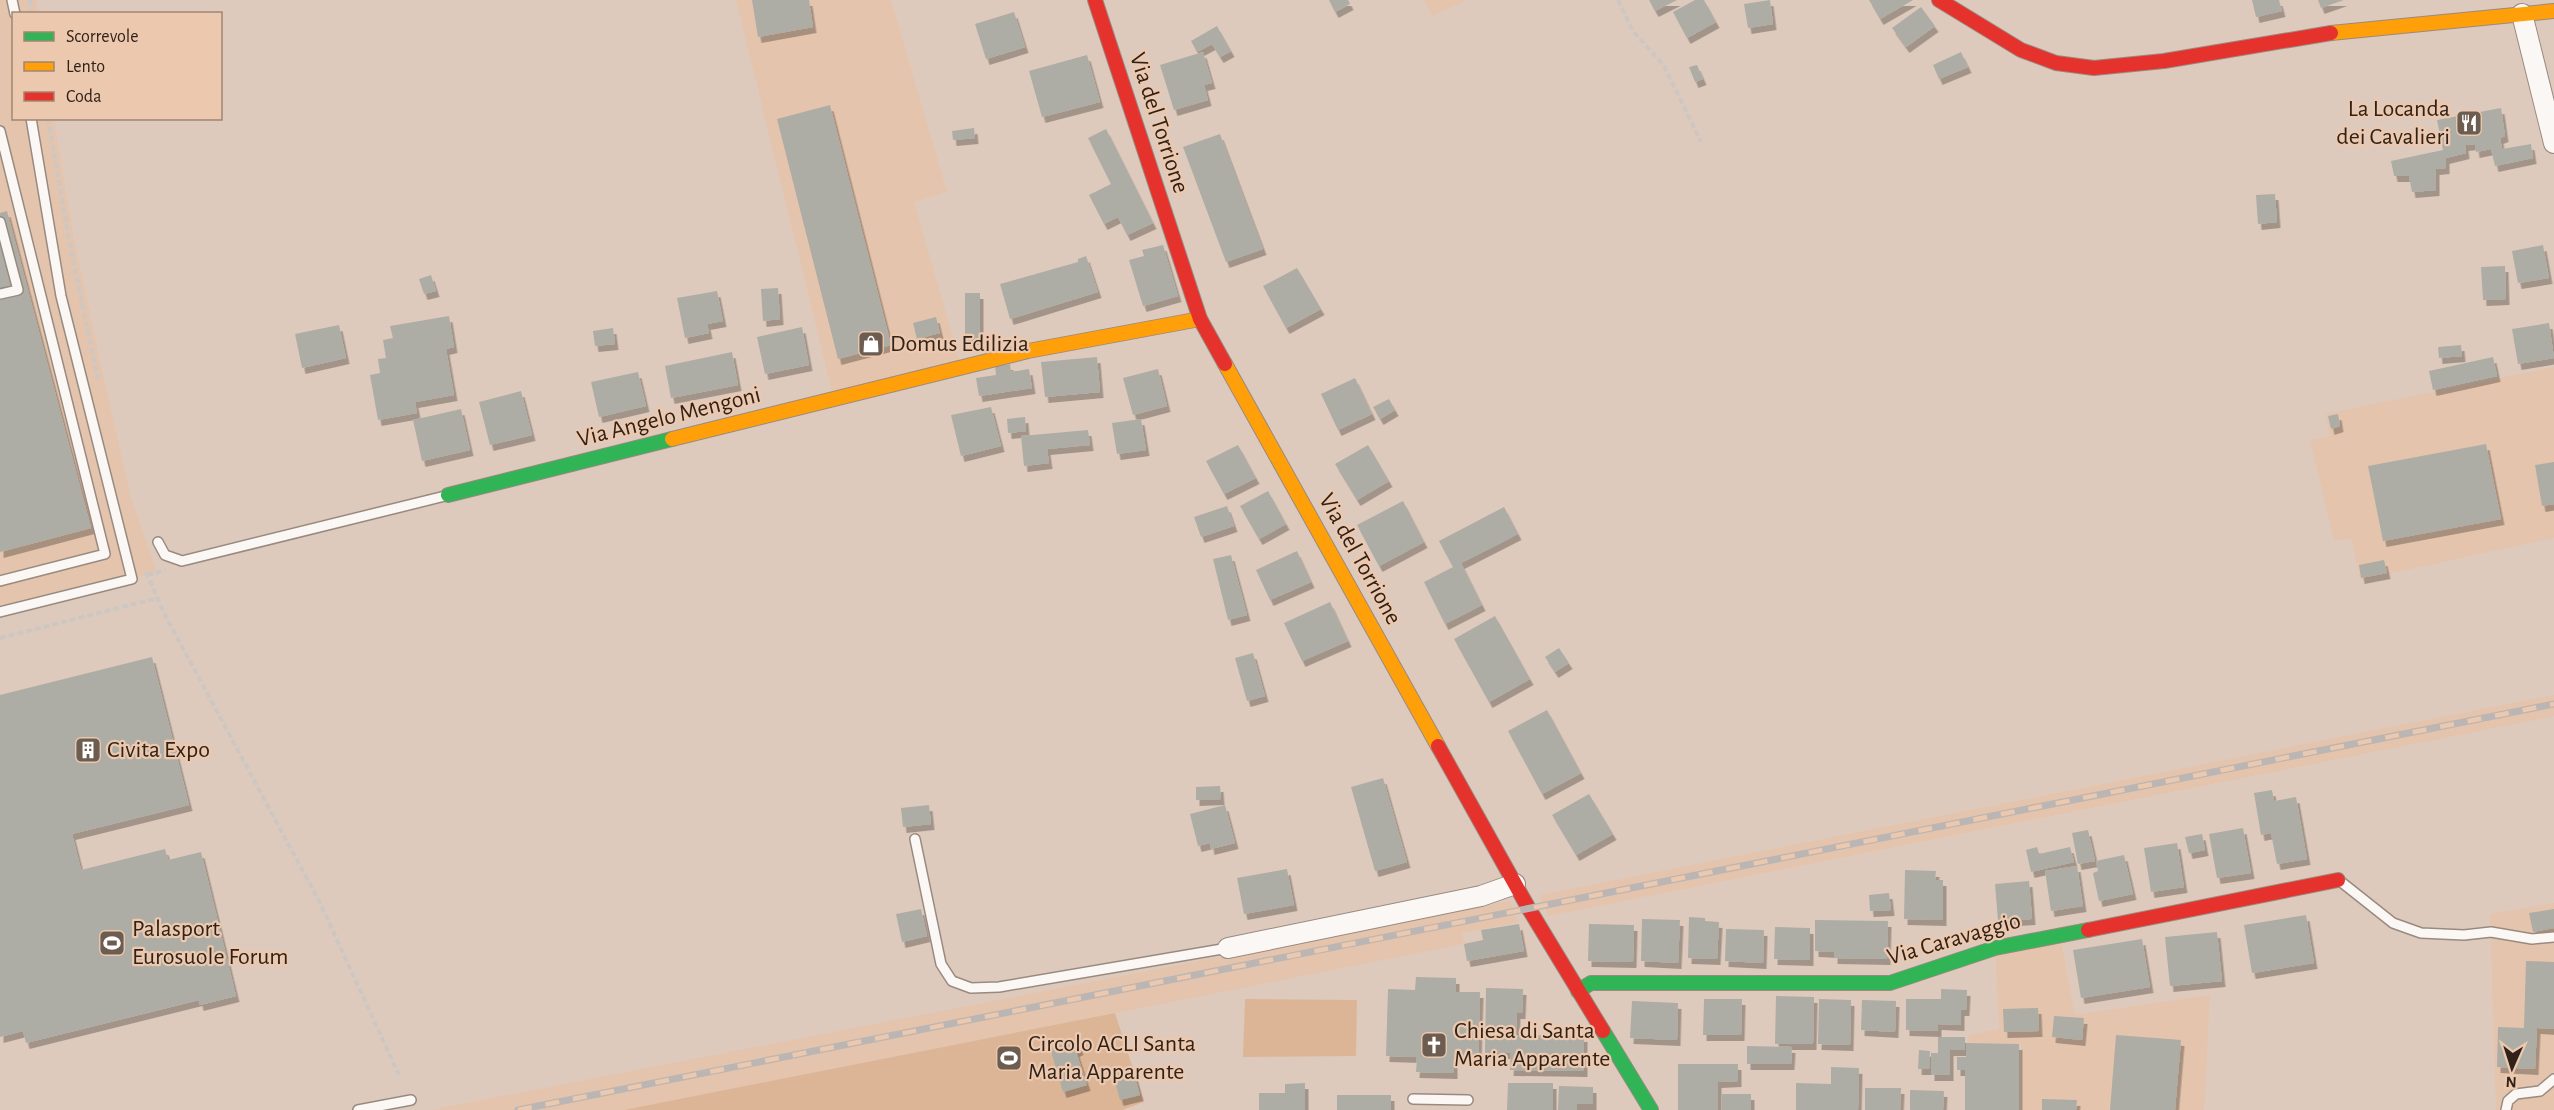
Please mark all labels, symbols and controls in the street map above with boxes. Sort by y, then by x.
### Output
legend [12,12,222,120]
text: Scorrevole [66,28,139,46]
street label: Via del Torrione [1125,50,1193,196]
text: Lento [66,58,105,76]
text: Coda [66,88,101,106]
place label: La Locanda dei Cavalieri [2336,97,2450,149]
restaurant icon: La Locanda dei Cavalieri [2454,108,2484,138]
shop icon: Domus Edilizia [856,329,886,359]
place label: Domus Edilizia [890,332,1029,356]
street label: Via Angelo Mengoni [575,383,763,451]
street label: Via del Torrione [1314,489,1406,629]
building icon: Civita Expo [73,735,103,765]
place label: Civita Expo [107,738,210,762]
street label: Via Caravaggio [1884,908,2024,970]
place label: Palasport Eurosuole Forum [132,917,288,969]
sports icon: Palasport Eurosuole Forum [97,928,127,958]
place label: Chiesa di Santa Maria Apparente [1454,1019,1610,1071]
church icon: Chiesa di Santa Maria Apparente [1419,1030,1449,1060]
place label: Circolo ACLI Santa Maria Apparente [1028,1032,1196,1084]
north arrow [2482,1038,2542,1098]
sports icon: Circolo ACLI Santa Maria Apparente [994,1043,1024,1073]
text: N [2505,1074,2517,1090]

